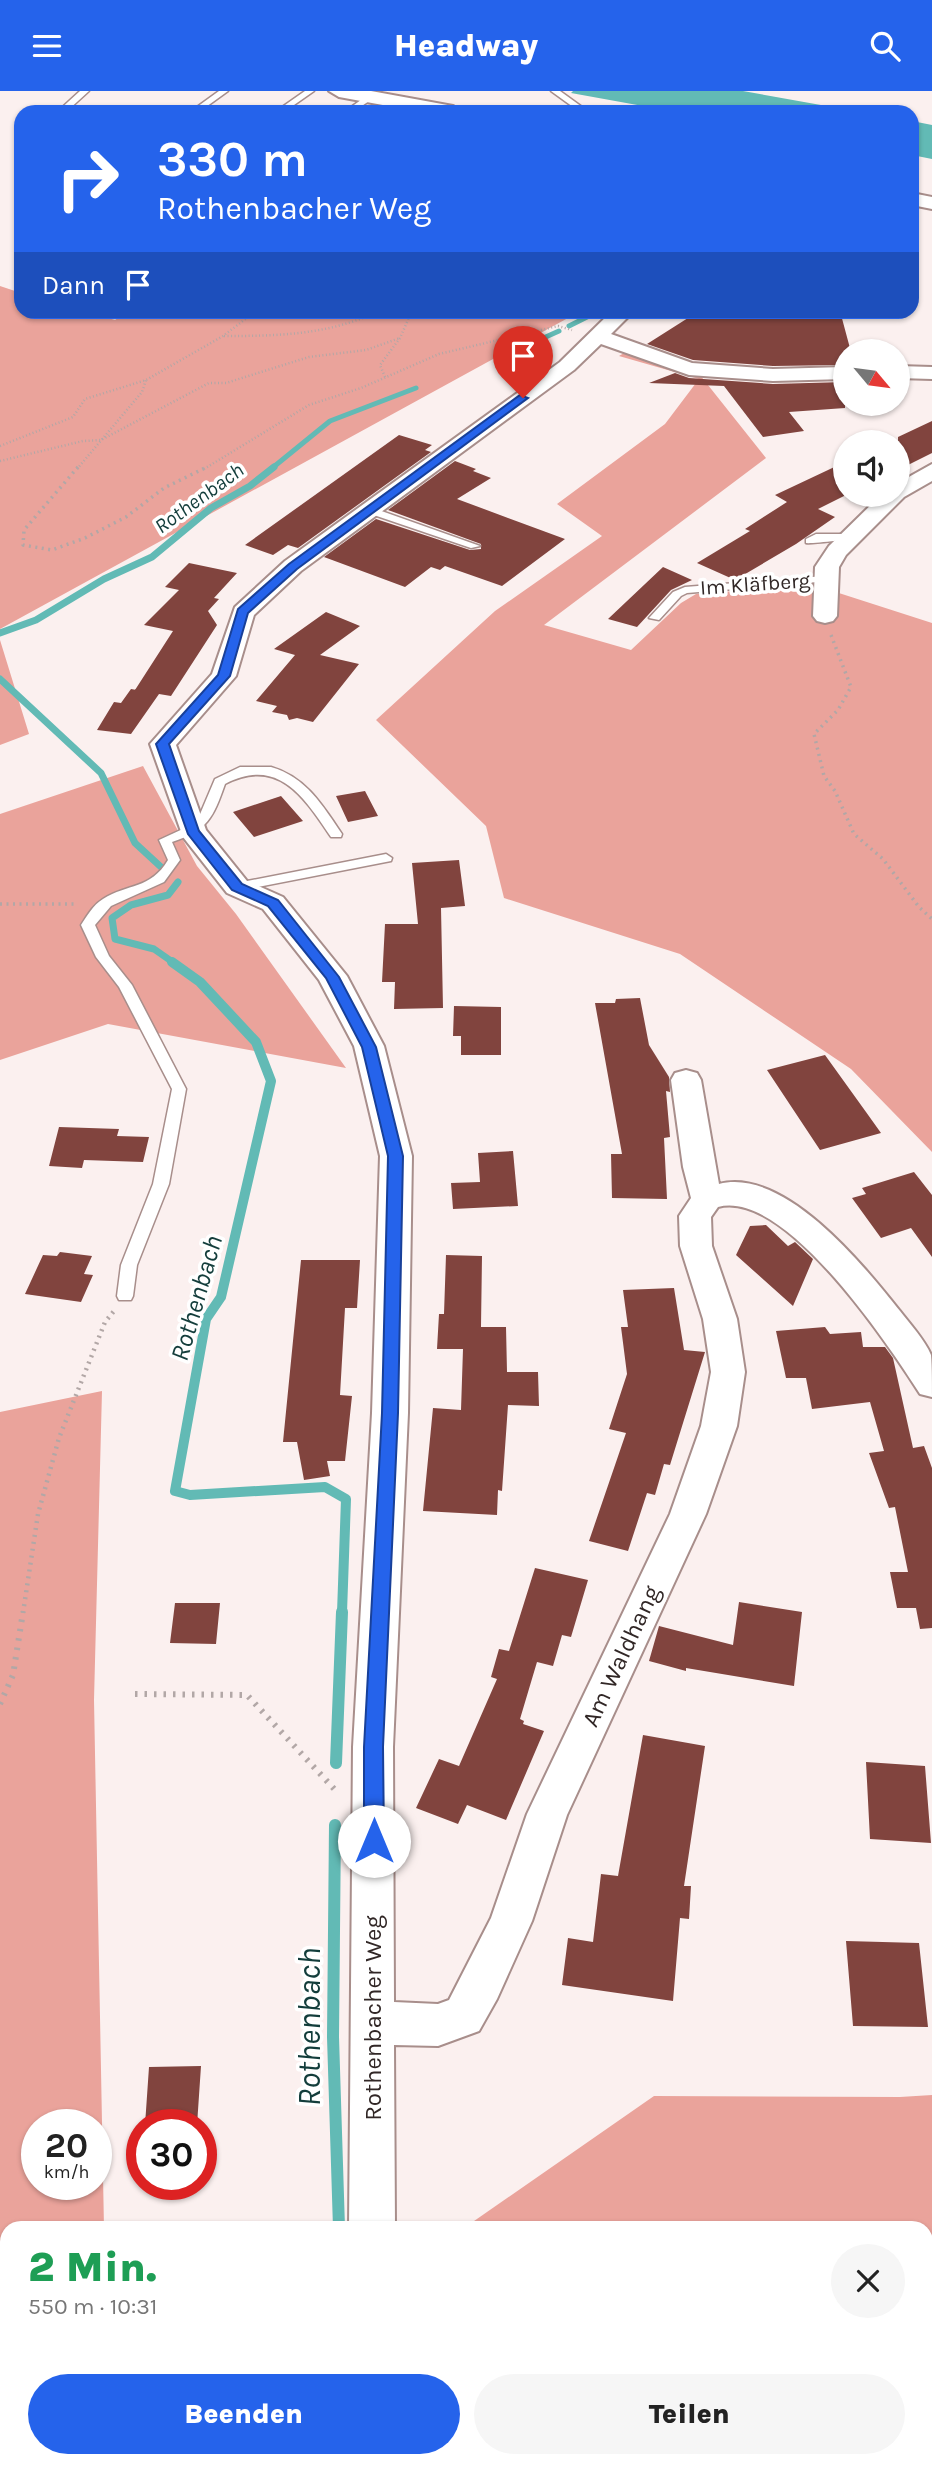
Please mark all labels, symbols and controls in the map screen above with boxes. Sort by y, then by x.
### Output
icon: menu [28,27,66,65]
text: Headway [394,27,538,64]
icon: search [866,27,904,65]
text: 330 m [157,131,308,188]
icon: right [42,133,133,224]
text: Rothenbacher Weg [157,190,431,227]
icon: arrive [119,266,157,304]
text: Dann [42,270,105,301]
pin [493,326,553,398]
icon: arrive [504,337,542,375]
north arrow [833,339,910,417]
map controls [833,339,910,507]
button: sound [833,430,910,507]
water label: Rothenbach [150,458,248,538]
street label: Im Kläfberg [699,568,811,600]
water label: Rothenbach [164,1232,229,1364]
street label: Am Waldhang [576,1581,666,1731]
position arrow [337,1804,411,1878]
street label: Rothenbacher Weg [359,1915,387,2121]
water label: Rothenbach [291,1948,328,2106]
speed limit sign: 30 [126,2109,217,2200]
text: 20 [45,2125,88,2166]
text: km/h [44,2161,89,2183]
text: 2 Min. [28,2242,157,2292]
button: close [831,2244,905,2318]
text: 550 m · 10:31 [28,2293,157,2320]
button: Beenden [28,2374,460,2454]
button: Teilen [474,2374,905,2454]

